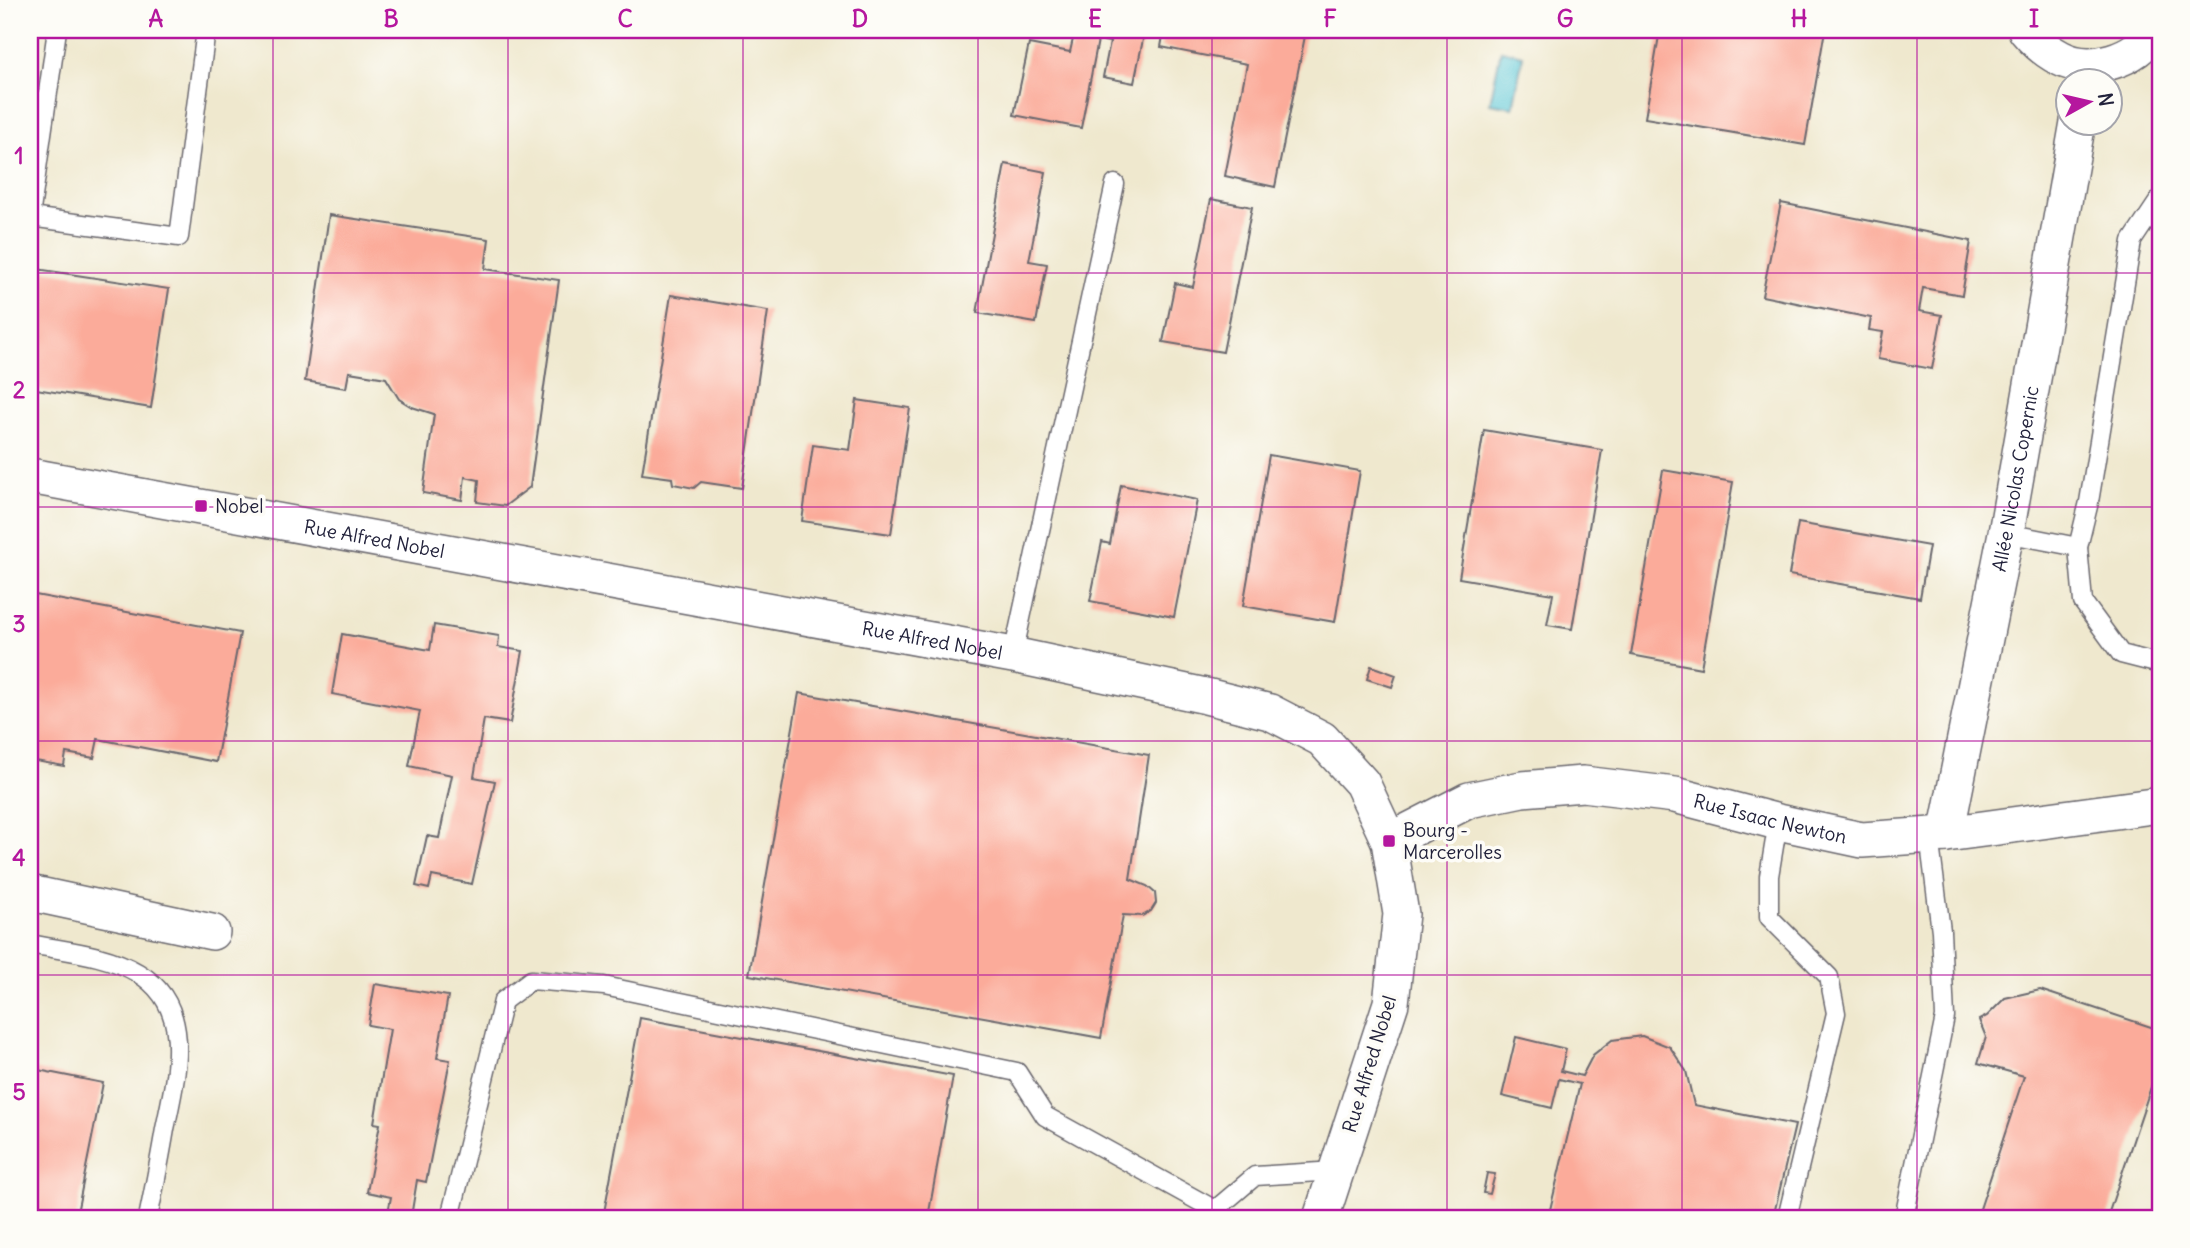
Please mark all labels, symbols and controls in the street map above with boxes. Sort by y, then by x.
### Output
text: A [149,4,164,33]
text: B [383,4,399,33]
text: C [617,4,633,33]
text: D [852,4,868,33]
text: E [1088,4,1102,33]
text: F [1323,4,1337,33]
text: G [1557,4,1573,33]
text: H [1791,4,1807,33]
text: I [2029,4,2039,33]
north arrow [2054,66,2124,136]
text: N [2093,91,2119,108]
text: 1 [14,141,24,170]
text: 2 [13,375,26,404]
street label: Allée Nicolas Copernic [1987,384,2044,574]
place label: Nobel [215,494,264,518]
marker: Nobel [193,498,209,514]
street label: Rue Alfred Nobel [302,514,446,563]
text: 3 [12,609,26,638]
street label: Rue Alfred Nobel [860,616,1004,665]
street label: Rue Isaac Newton [1691,788,1849,848]
place label: Bourg - Marcerolles [1403,818,1502,864]
marker: Bourg - Marcerolles [1381,833,1397,849]
text: 4 [12,843,26,872]
street label: Rue Alfred Nobel [1337,993,1401,1135]
text: 5 [12,1077,26,1106]

